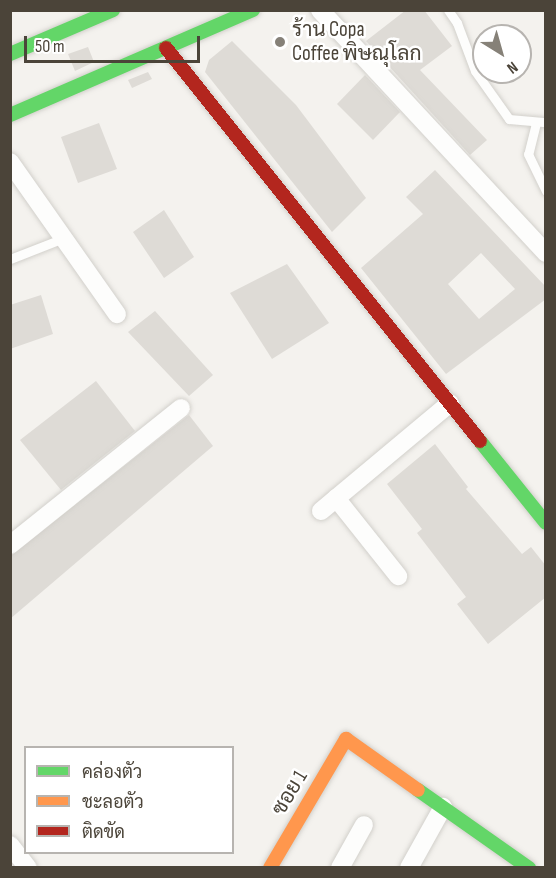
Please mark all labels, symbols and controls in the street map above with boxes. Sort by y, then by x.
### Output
place label: ร้าน Copa Coffee พิษณุโลก [292,17,421,67]
scale bar [27,24,202,62]
north arrow [472,24,532,84]
marker: ร้าน Copa Coffee พิษณุโลก [273,35,287,49]
text: 50 m [35,36,65,57]
text: N [503,57,521,77]
legend [24,746,234,854]
text: คล่องตัว [82,762,142,783]
street label: ซอย 1 [267,766,313,820]
text: ชะลอตัว [82,792,144,813]
text: ติดขัด [82,822,125,843]

